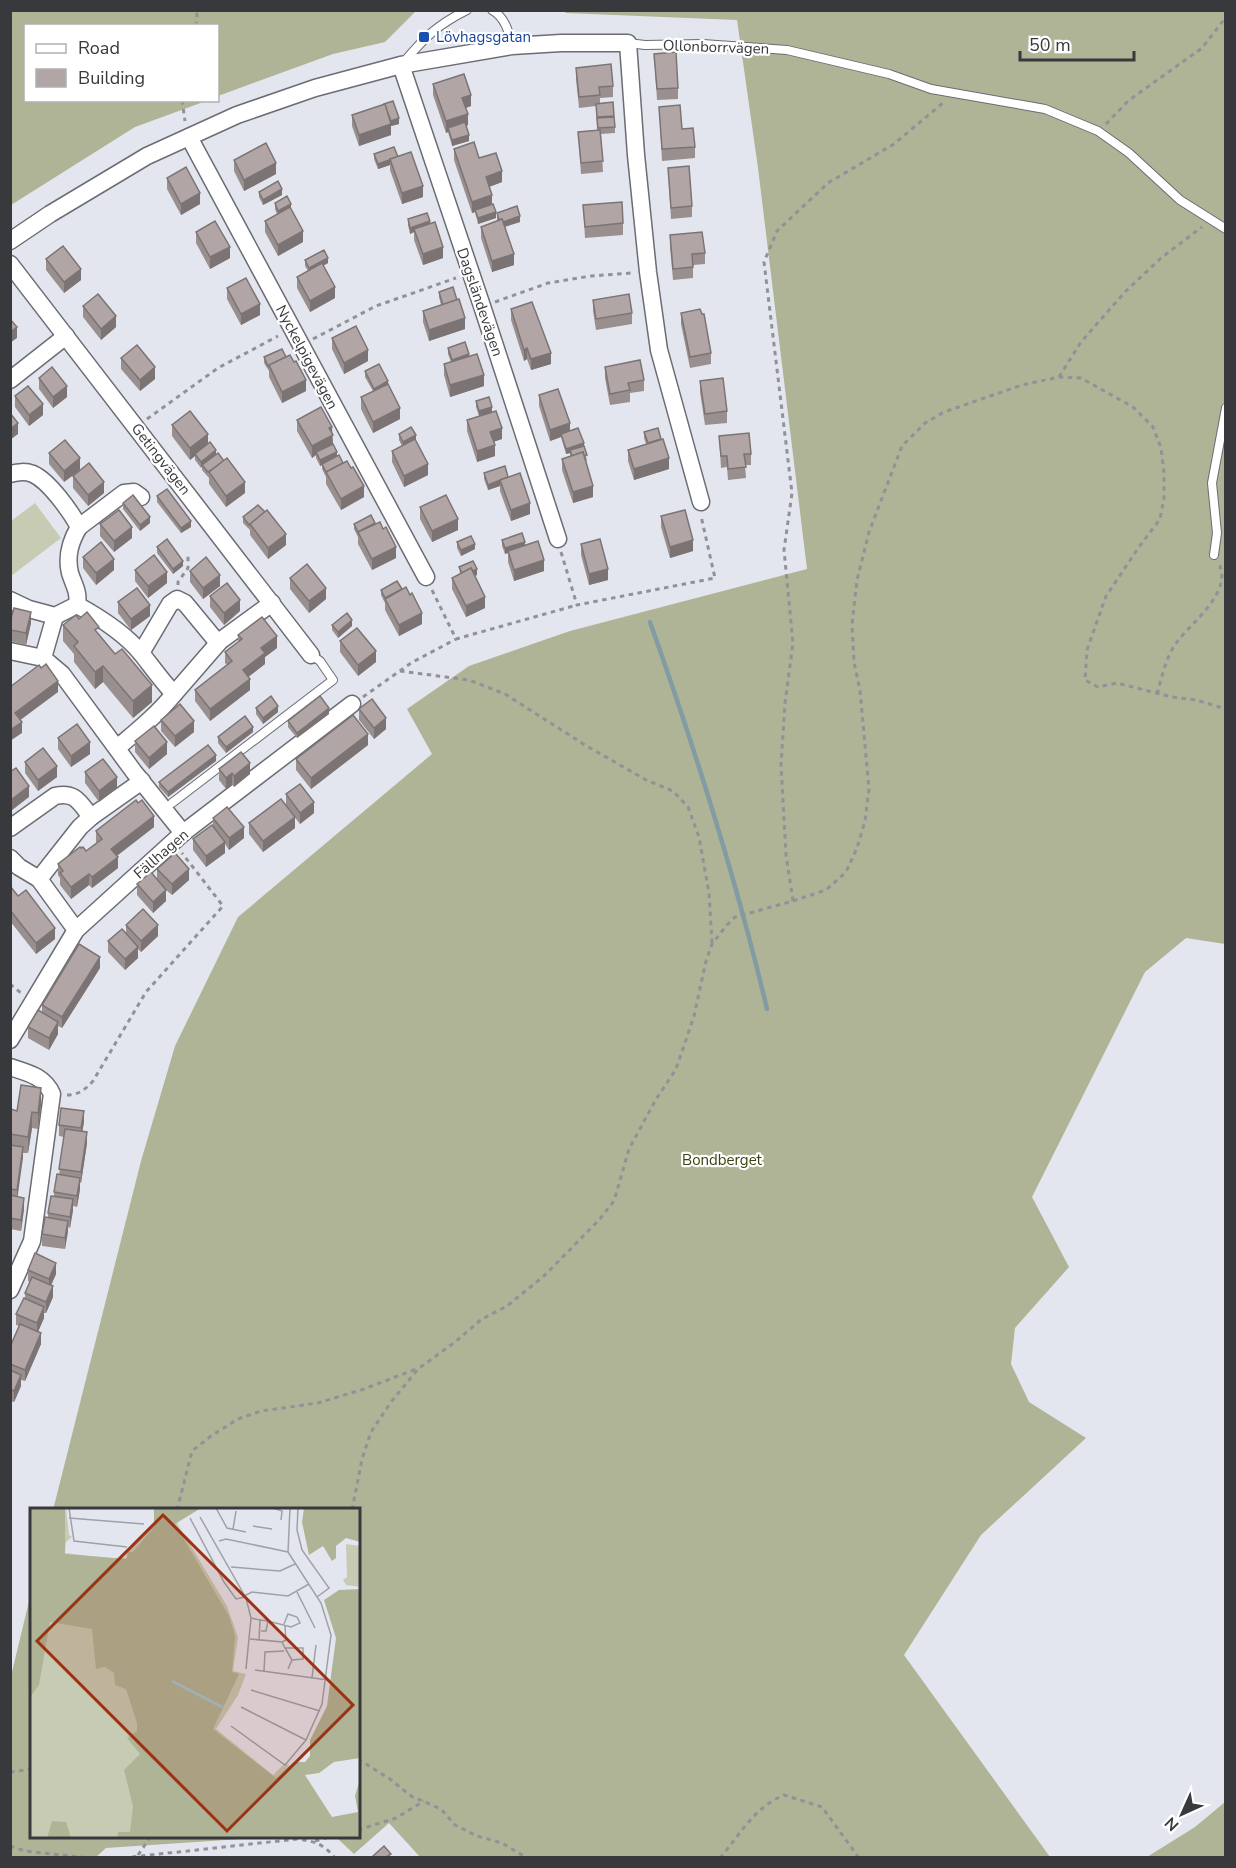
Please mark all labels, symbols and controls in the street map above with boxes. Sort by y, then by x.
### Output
legend [24,24,219,102]
scale bar [1020,24,1134,62]
place label: Lövhagsgatan [436,27,531,47]
marker: Lövhagsgatan [417,30,431,44]
text: 50 m [1029,33,1071,57]
street label: Ollonborrvägen [663,35,769,59]
text: Road [78,36,120,60]
text: Building [78,66,145,90]
street label: Dagsländevägen [452,245,508,359]
street label: Nyckelpigevägen [271,301,343,413]
street label: Getingvägen [127,419,195,499]
street label: Fällhagen [129,825,193,883]
park label: Bondberget [682,1150,763,1170]
inset map [30,1508,360,1838]
north arrow [1152,1784,1212,1844]
text: N [1160,1812,1184,1836]

